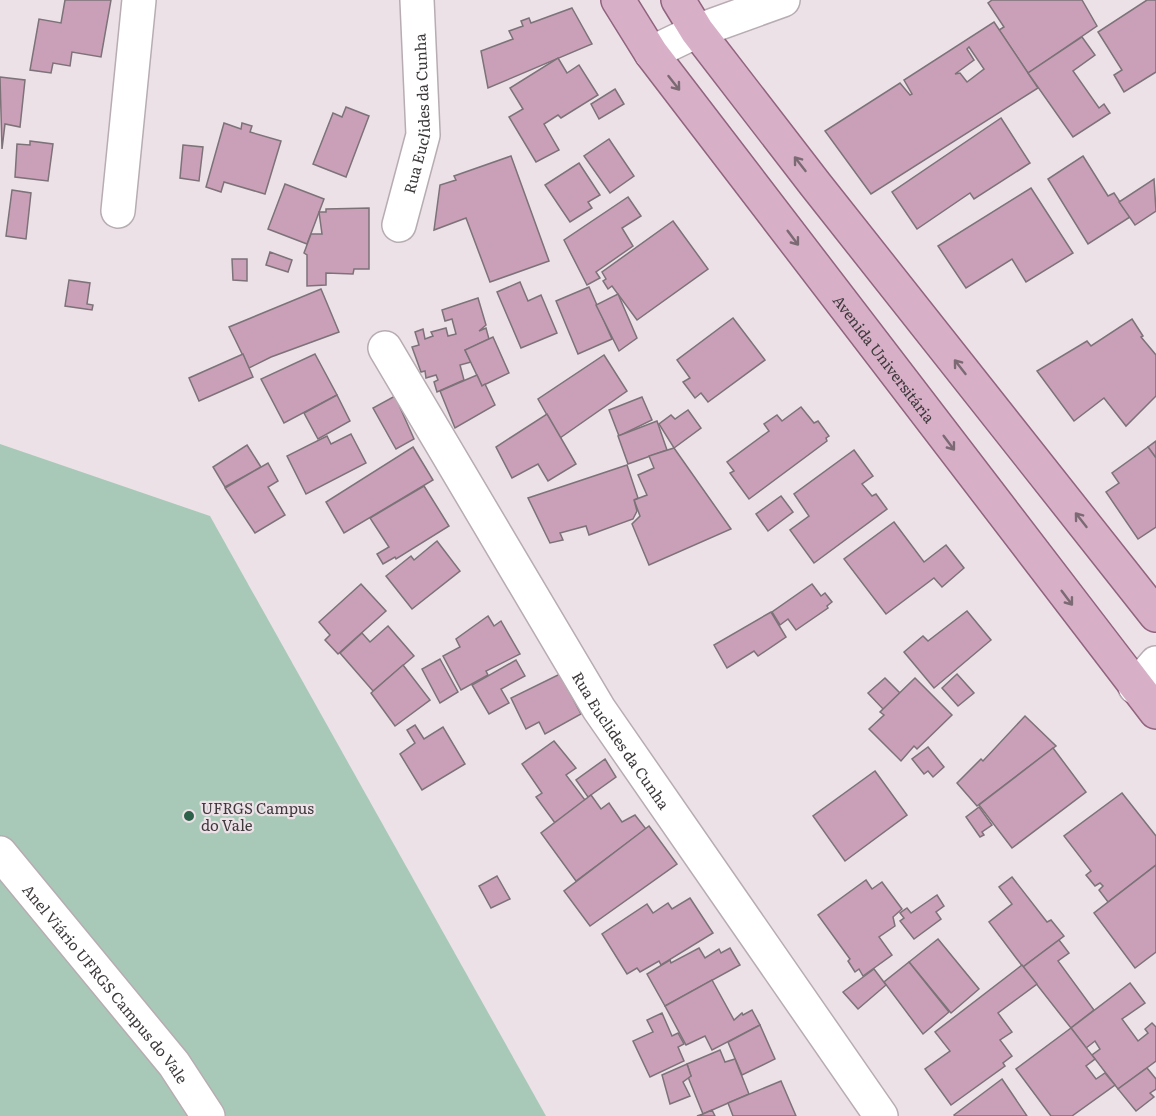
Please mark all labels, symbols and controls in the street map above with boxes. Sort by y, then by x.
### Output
street label: Rua Euclides da Cunha [396,32,435,196]
one-way arrow [668,75,681,91]
one-way arrow [794,157,807,173]
one-way arrow [786,230,799,246]
street label: Avenida Universitária [828,289,942,428]
one-way arrow [953,359,966,375]
one-way arrow [943,435,956,451]
one-way arrow [1074,512,1087,528]
one-way arrow [1061,590,1074,606]
street label: Rua Euclides da Cunha [567,667,677,814]
place label: UFRGS Campus do Vale [201,796,314,836]
marker: UFRGS Campus do Vale [182,809,196,823]
street label: Anel Viário UFRGS Campus do Vale [18,878,195,1088]

